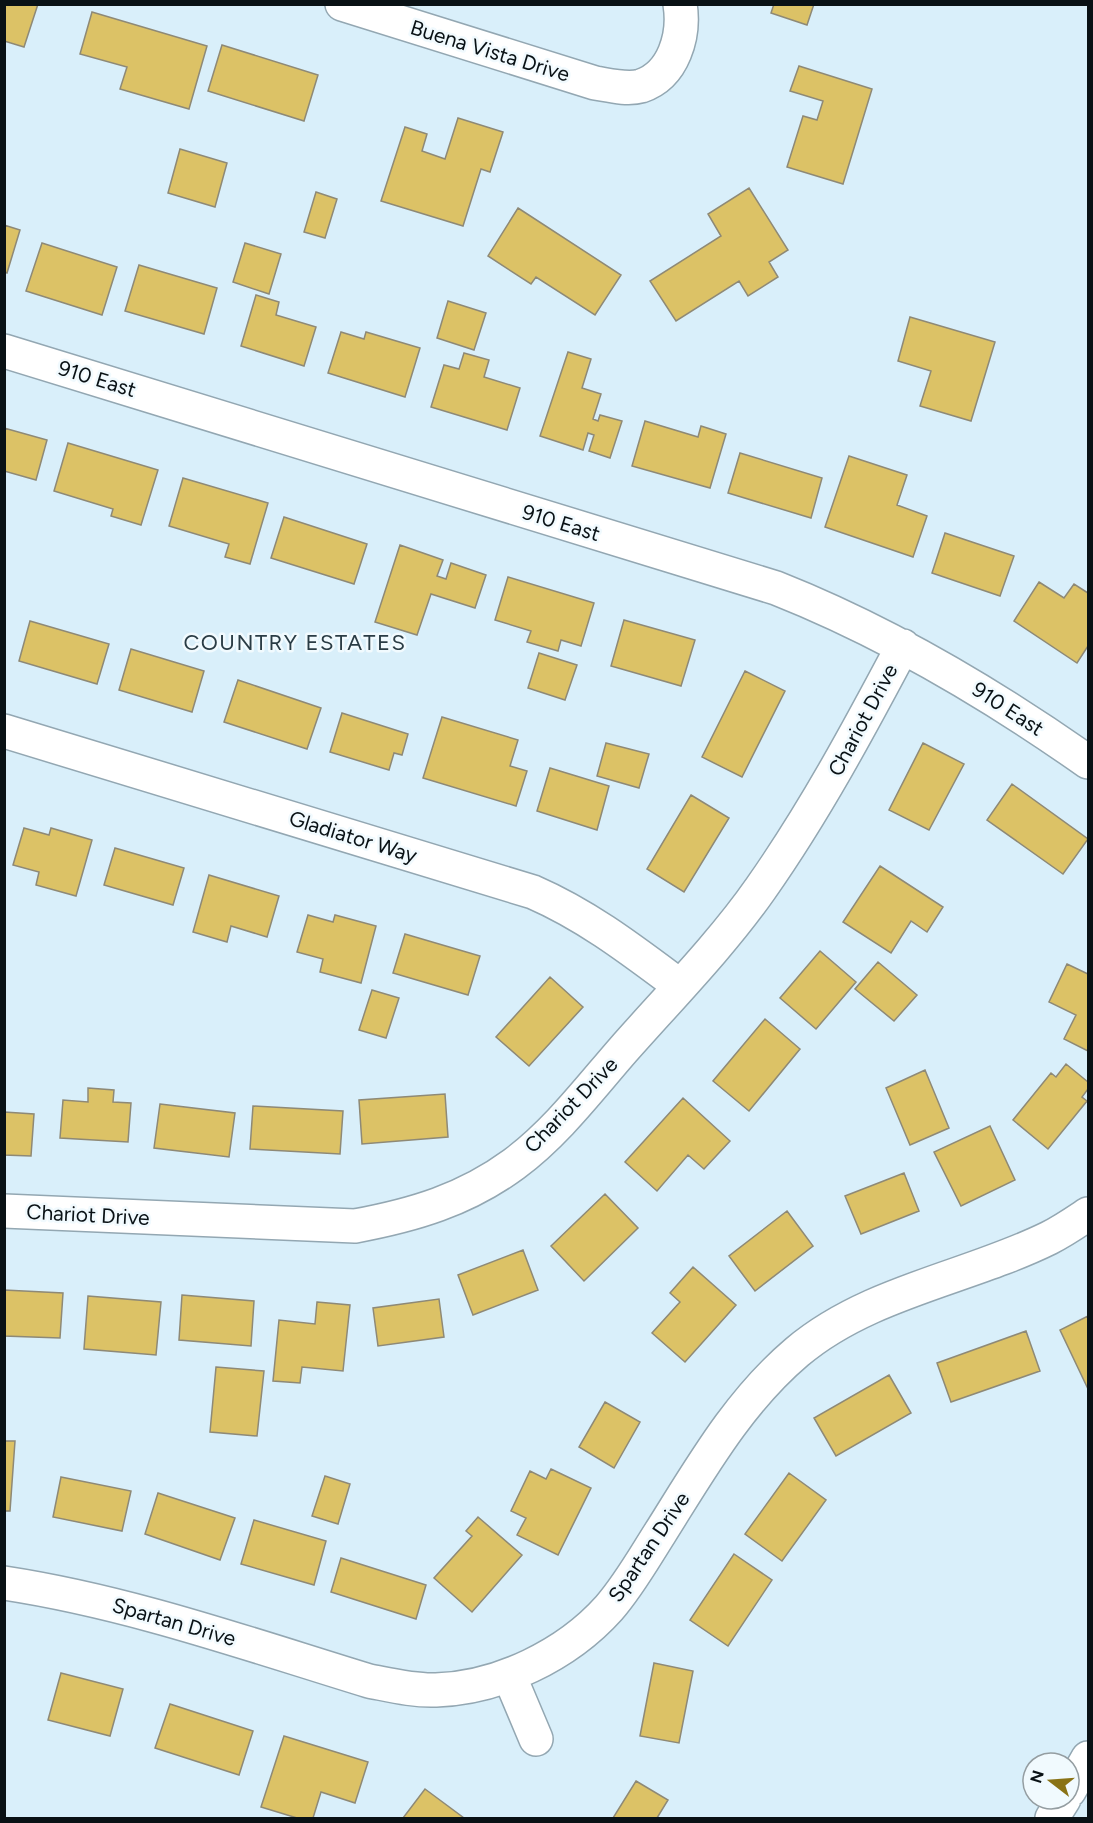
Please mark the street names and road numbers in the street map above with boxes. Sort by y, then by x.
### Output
street label: Buena Vista Drive [408,14,573,87]
street label: 910 East [55,355,139,402]
street label: 910 East [519,499,603,546]
street label: Chariot Drive [823,659,903,780]
street label: 910 East [968,676,1049,741]
street label: Gladiator Way [286,805,420,868]
street label: Chariot Drive [519,1052,622,1158]
street label: Chariot Drive [26,1199,150,1230]
street label: Spartan Drive [603,1487,695,1606]
street label: Spartan Drive [110,1592,239,1651]

